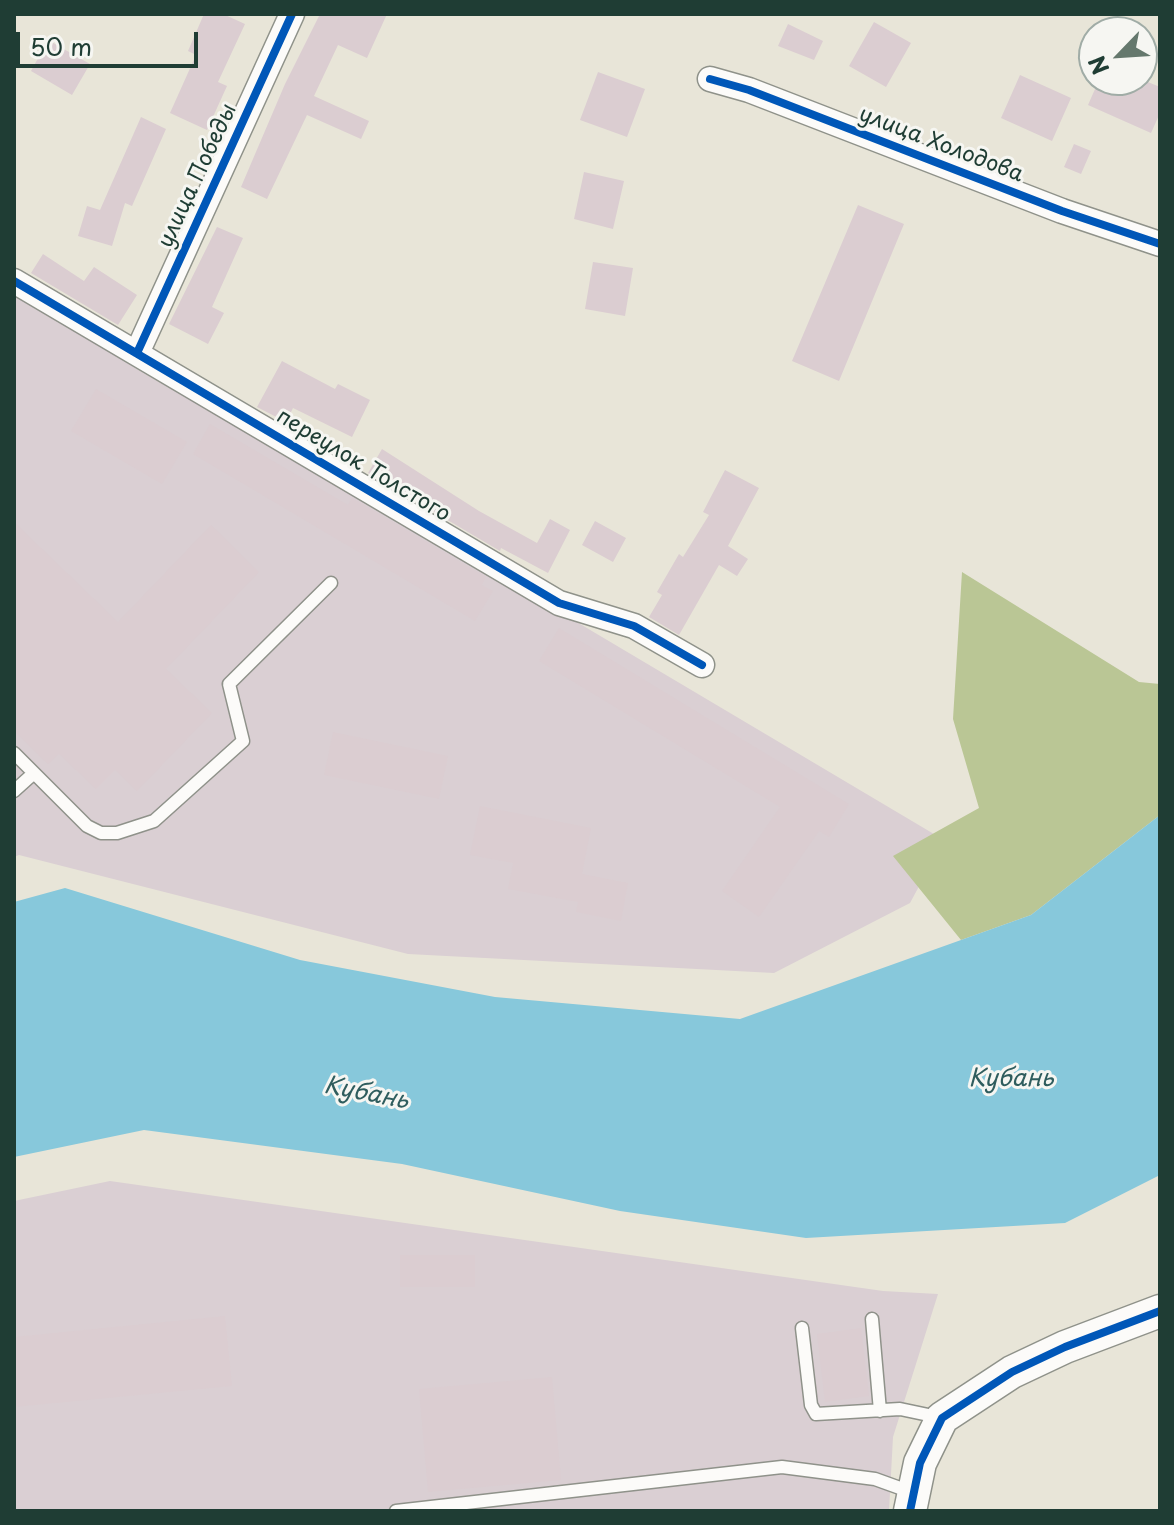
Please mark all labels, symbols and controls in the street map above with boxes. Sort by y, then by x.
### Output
scale bar [20,16,202,66]
north arrow [1078,16,1158,96]
text: 50 m [30,28,92,64]
text: N [1079,51,1116,80]
street label: улица Победы [153,100,243,252]
street label: улица Холодова [855,101,1027,189]
street label: переулок Толстого [271,404,455,528]
water label: Кубань [969,1065,1053,1093]
water label: Кубань [322,1072,410,1116]

